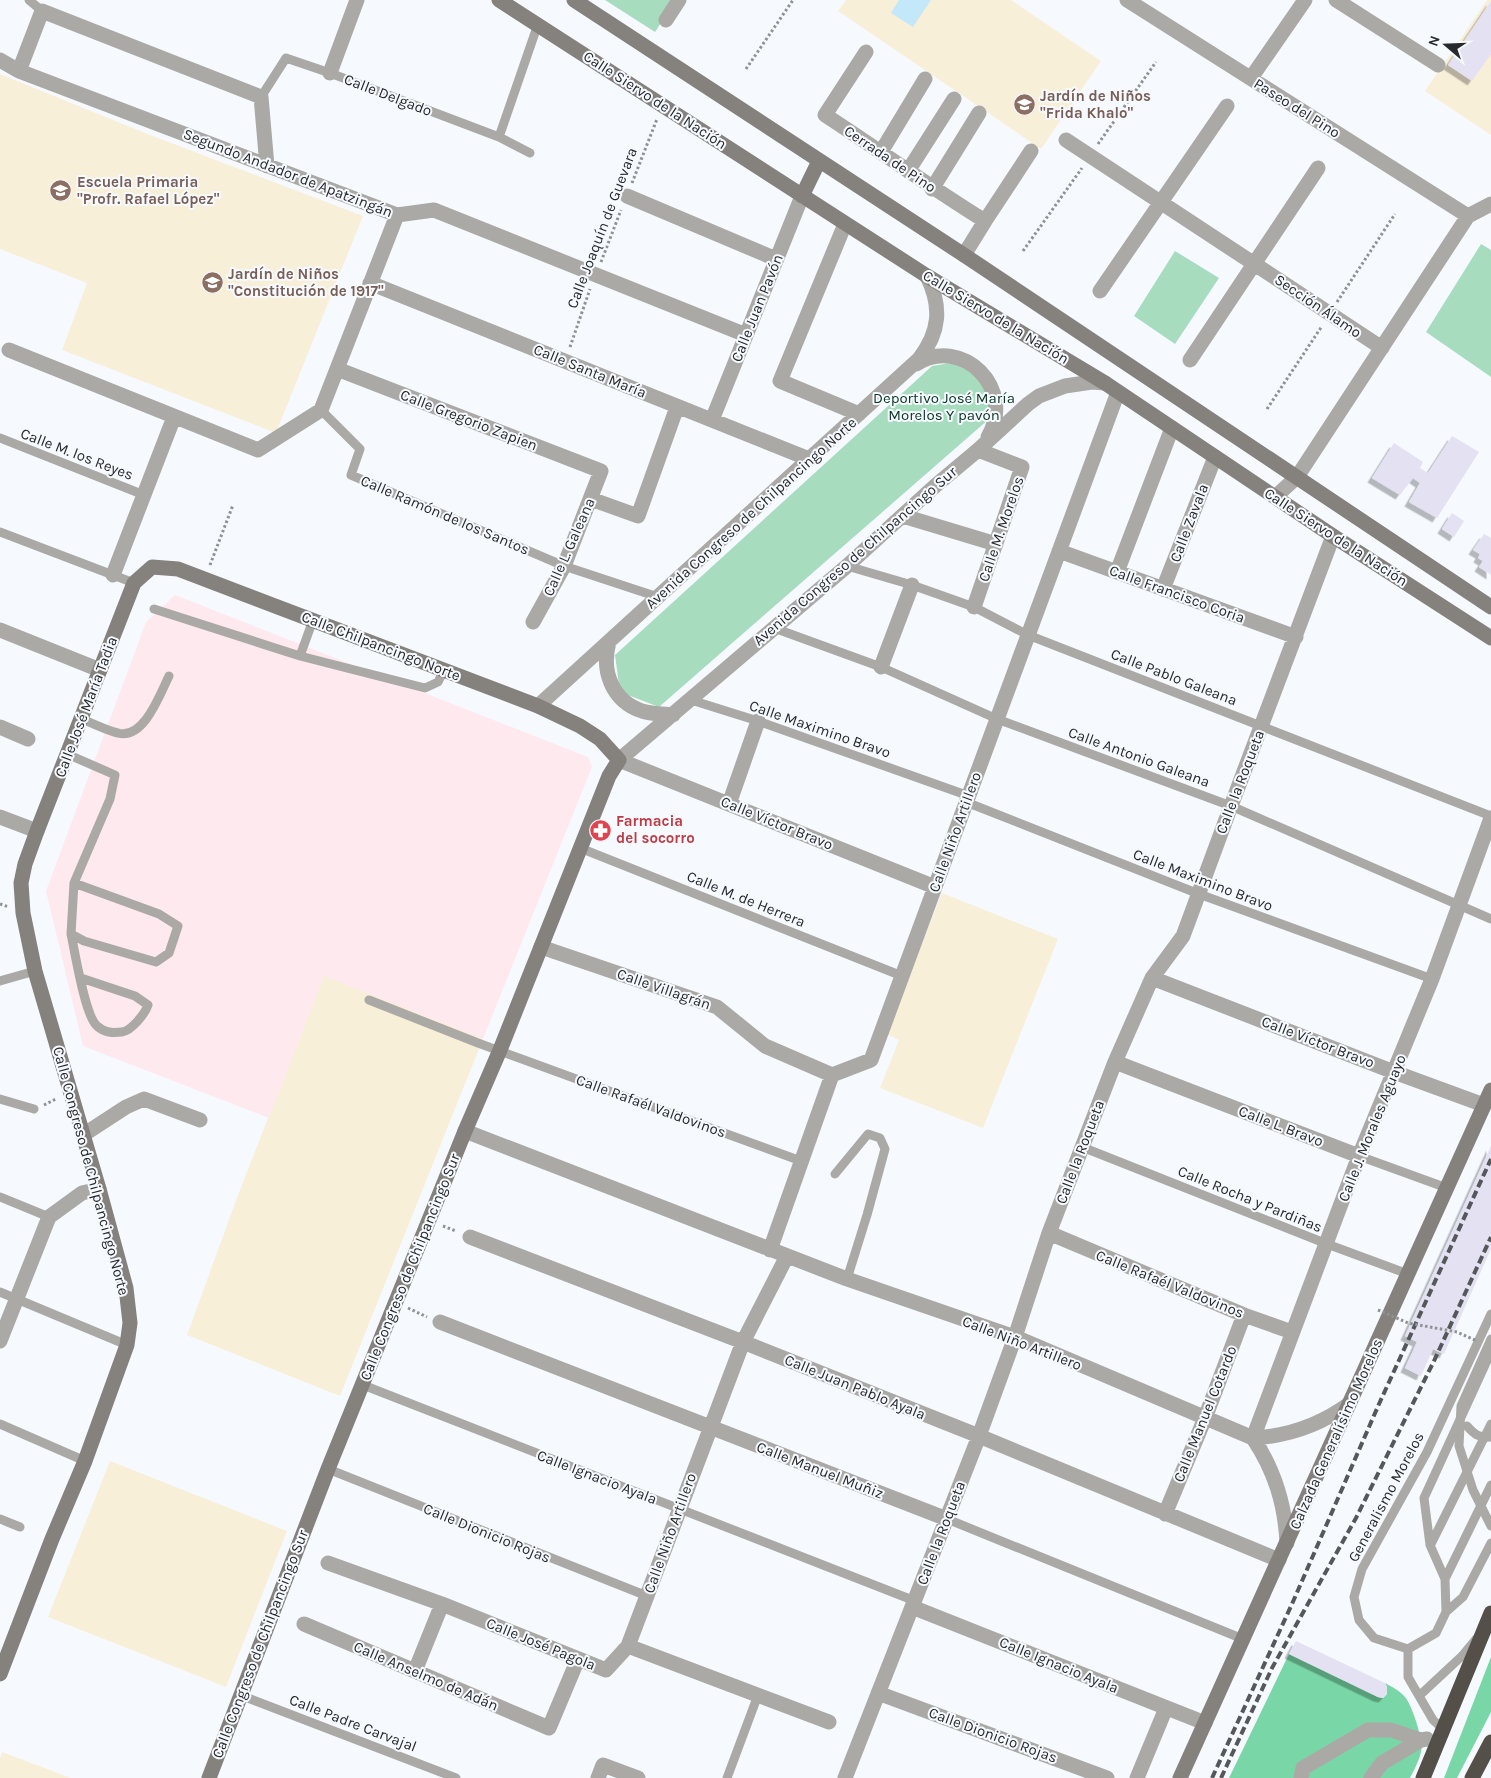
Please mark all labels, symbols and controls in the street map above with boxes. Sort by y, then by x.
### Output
north arrow [1421,20,1471,70]
text: N [1425,33,1444,48]
street label: Calle Siervo de la Nación [580,47,730,153]
street label: Calle Delgado [341,70,435,120]
street label: Paseo del Pino [1251,74,1343,142]
place label: Jardín de Niños "Frida Khalo" [1040,87,1151,122]
school or university icon: Jardín de Niños "Frida Khalo" [1012,93,1036,117]
street label: Cerrada de Pino [841,122,939,196]
street label: Segundo Andador de Apatzingán [181,125,395,221]
street label: Calle Joaquín de Guevara [563,145,641,311]
place label: Escuela Primaria "Profr. Rafael López" [77,173,220,208]
school or university icon: Escuela Primaria "Profr. Rafael López" [49,179,73,203]
street label: Calle Juan Pavón [727,252,787,364]
place label: Jardín de Niños "Constitución de 1917" [228,265,384,300]
street label: Calle Siervo de la Nación [920,266,1072,368]
street label: Sección Álamo [1271,270,1365,342]
school or university icon: Jardín de Niños "Constitución de 1917" [200,271,224,295]
street label: Calle Santa María [531,340,649,402]
street label: Calle Gregorio Zapien [398,386,540,454]
park label: Deportivo José María Morelos Y pavón [873,389,1015,424]
street label: Avenida Congreso de Chilpancingo Norte [642,414,860,612]
street label: Calle M. los Reyes [18,424,136,484]
street label: Avenida Congreso de Chilpancingo Sur [750,462,961,649]
street label: Calle Ramón de los Santos [358,471,532,559]
street label: Calle M. Morelos [975,474,1027,584]
street label: Calle Zavala [1166,481,1212,565]
street label: Calle Siervo de la Nación [1261,484,1411,590]
street label: Calle L. Galeana [539,495,599,599]
street label: Calle Francisco Coria [1107,561,1247,627]
street label: Calle Chilpancingo Norte [299,607,463,685]
street label: Calle José María Tadia [51,634,121,780]
street label: Calle Pablo Galeana [1108,645,1240,709]
street label: Calle Maximino Bravo [747,696,893,762]
street label: Calle Antonio Galeana [1066,723,1212,791]
street label: Calle la Roqueta [1212,727,1268,837]
street label: Calle Niño Artillero [925,769,985,895]
street label: Calle Víctor Bravo [718,792,836,854]
place label: Farmacia del socorro [616,812,695,847]
pharmacy icon: Farmacia del socorro [588,818,612,842]
street label: Calle Maximino Bravo [1131,845,1275,915]
street label: Calle M. de Herrera [684,867,808,931]
street label: Calle Villagrán [615,965,713,1013]
street label: Calle Víctor Bravo [1259,1012,1377,1072]
street label: Calle Congreso de Chilpancingo Norte [49,1045,133,1297]
street label: Calle J. Morales Aguayo [1334,1052,1410,1204]
street label: Calle Rafaél Valdovinos [574,1071,728,1141]
street label: Calle la Roqueta [1052,1097,1108,1207]
street label: Calle L. Bravo [1236,1102,1326,1150]
street label: Calle Congreso de Chilpancingo Sur [356,1150,464,1383]
street label: Calle Rocha y Pardiñas [1175,1162,1325,1236]
street label: Calle Rafaél Valdovinos [1093,1246,1247,1322]
street label: Calle Niño Artillero [960,1312,1084,1374]
street label: Calzada Generalísimo Morelos [1286,1336,1386,1532]
street label: Calle Manuel Cotardo [1169,1343,1241,1485]
street label: Calle Juan Pablo Ayala [782,1350,928,1424]
street label: Generalismo Morelos [1344,1429,1428,1565]
street label: Calle Manuel Muñiz [754,1438,886,1502]
street label: Calle Ignacio Ayala [535,1446,659,1508]
street label: Calle Niño Artillero [640,1470,700,1596]
street label: Calle la Roqueta [913,1478,969,1588]
street label: Calle Dionicio Rojas [421,1499,553,1567]
street label: Calle Congreso de Chilpancingo Sur [208,1527,312,1761]
street label: Calle José Pagola [484,1614,598,1674]
street label: Calle Ignacio Ayala [997,1633,1121,1697]
street label: Calle Anselmo de Adán [351,1637,501,1715]
street label: Calle Padre Carvajal [287,1690,419,1756]
street label: Calle Dionicio Rojas [926,1703,1060,1767]

